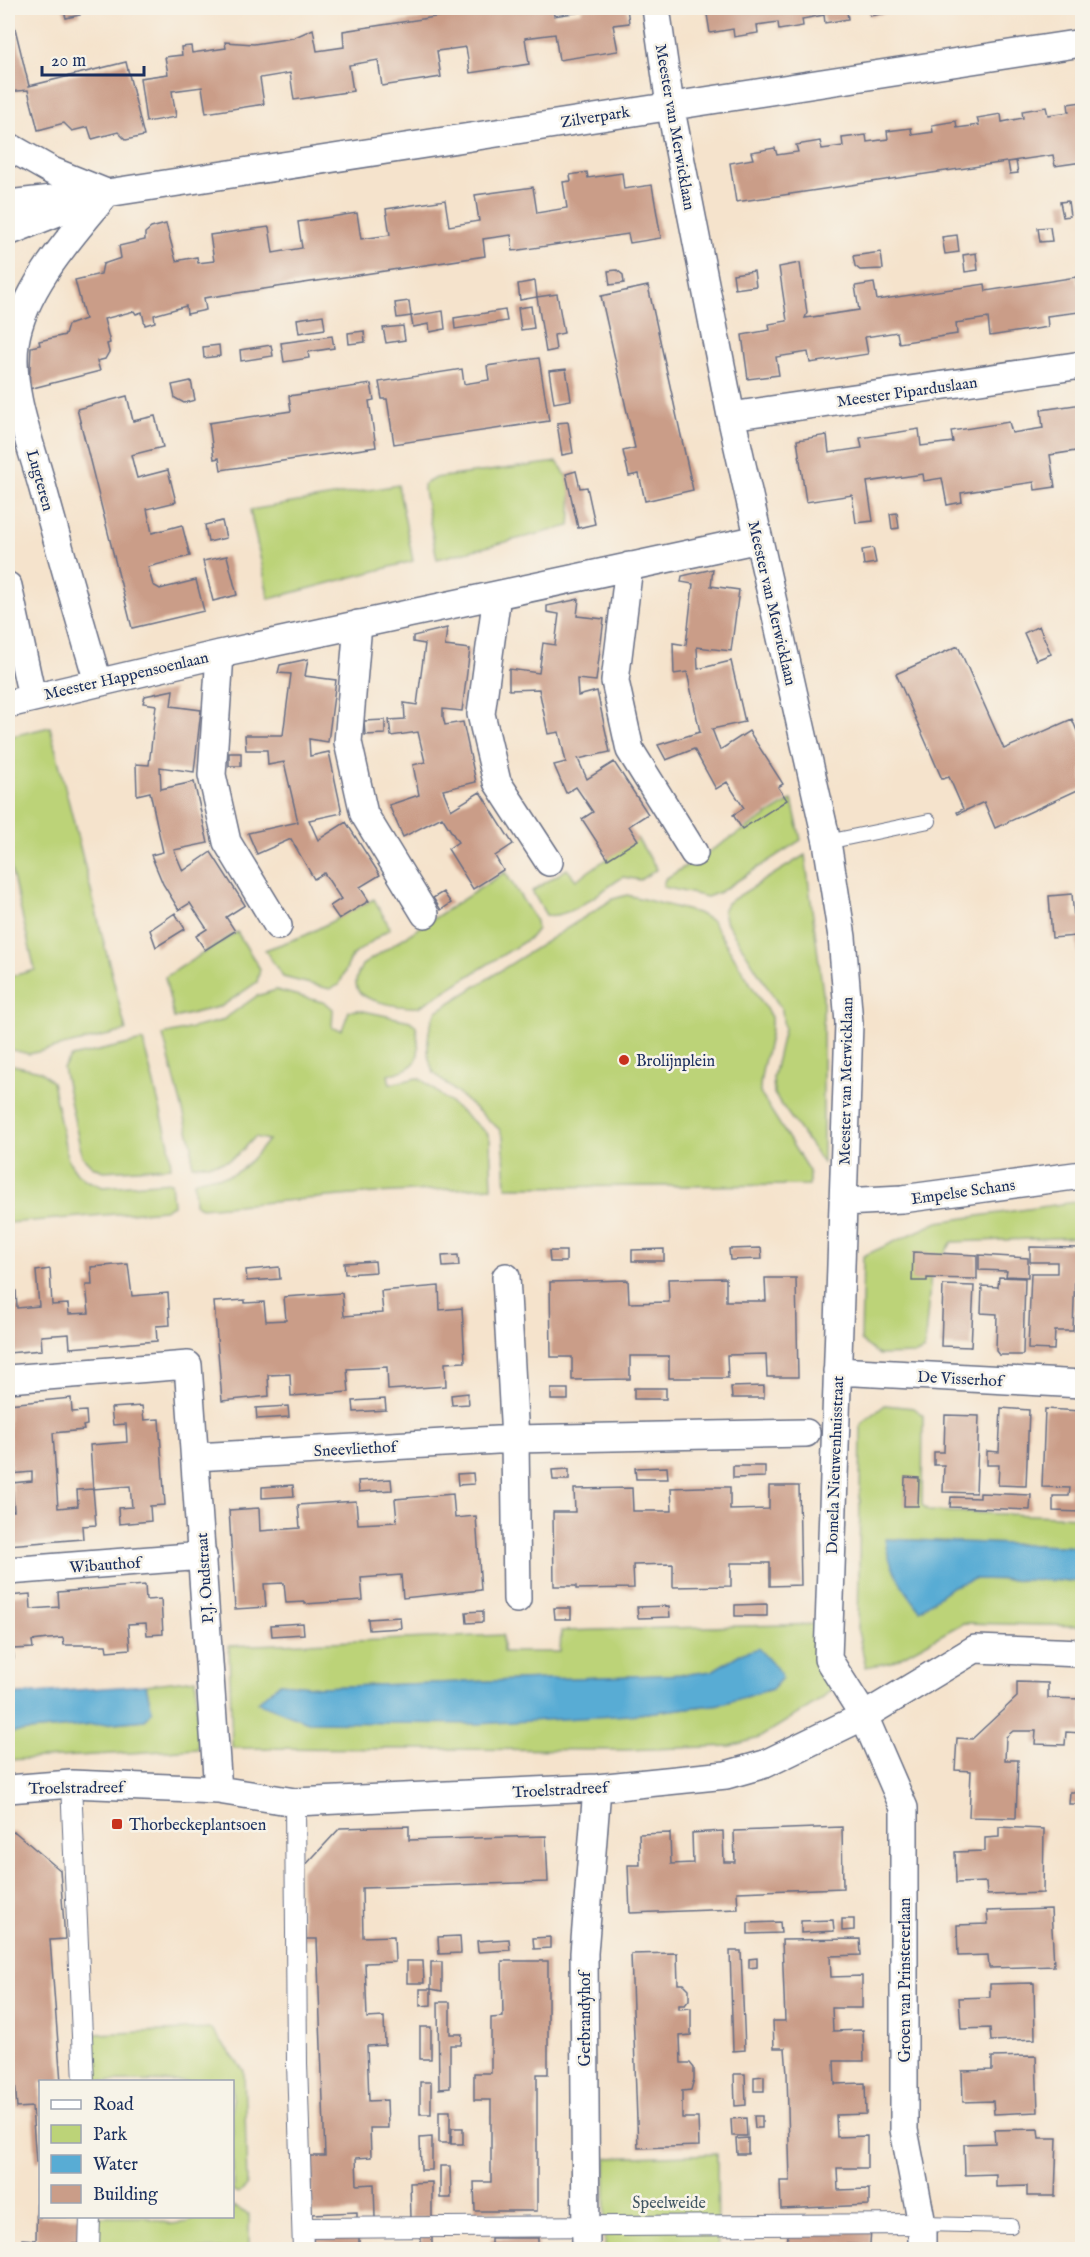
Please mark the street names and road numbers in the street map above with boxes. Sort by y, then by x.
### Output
street label: Meester van Merwicklaan [650,43,699,212]
street label: Zilverpark [559,103,632,133]
street label: Meester Piparduslaan [836,373,979,413]
street label: Lugteren [21,448,57,514]
street label: Meester van Merwicklaan [742,519,800,688]
street label: Meester Happensoenlaan [42,648,211,706]
street label: Meester van Merwicklaan [836,996,858,1165]
street label: Empelse Schans [910,1176,1017,1210]
street label: De Visserhof [917,1368,1006,1392]
street label: Domela Nieuwenhuisstraat [823,1375,849,1555]
street label: Sneevliethof [313,1438,400,1462]
street label: P.J. Oudstraat [193,1531,219,1624]
street label: Wibauthof [69,1553,145,1578]
street label: Troelstradreef [28,1778,127,1800]
street label: Troelstradreef [512,1778,611,1803]
street label: Groen van Prinstererlaan [896,1897,916,2062]
street label: Gerbrandyhof [576,1968,596,2066]

